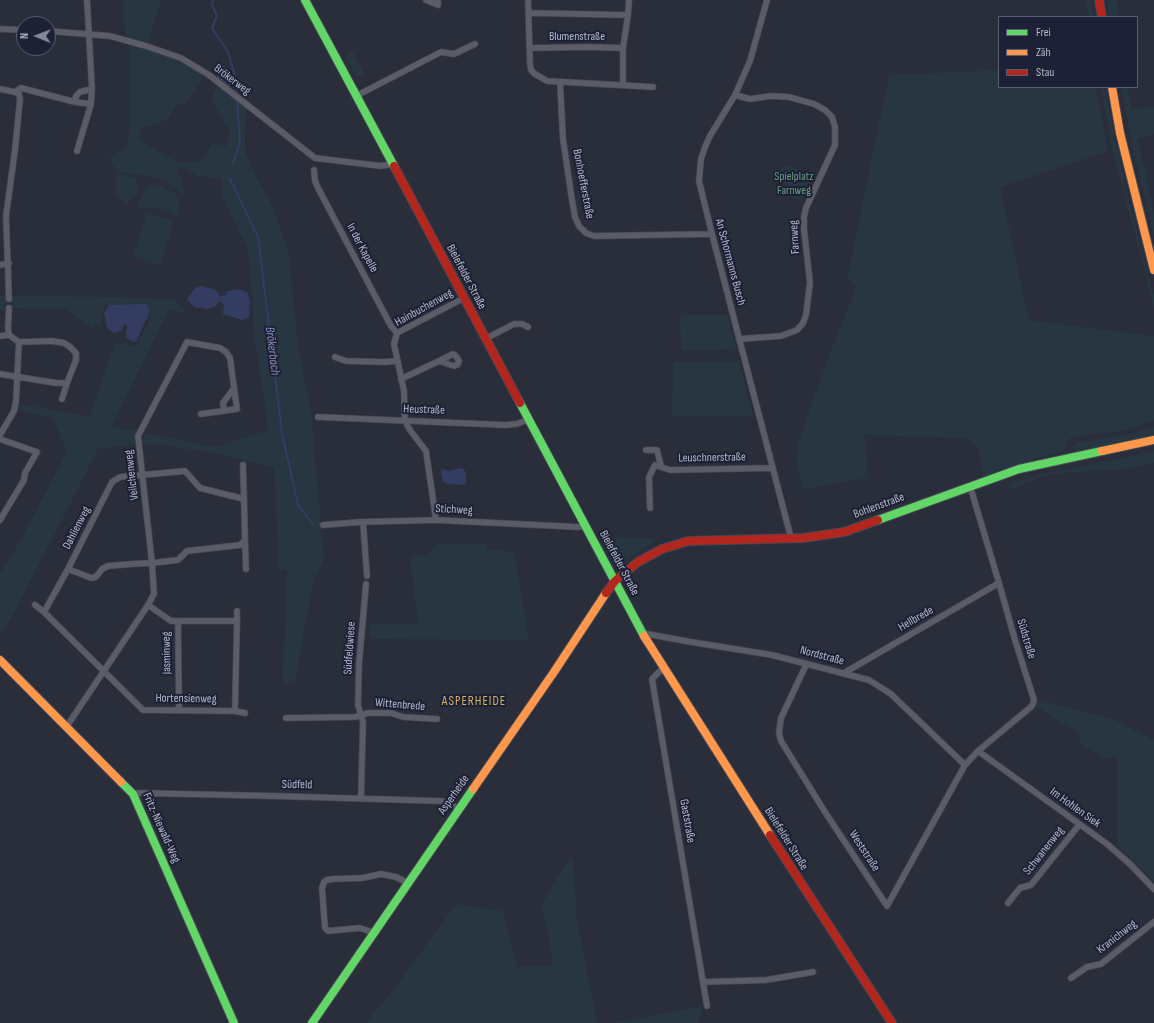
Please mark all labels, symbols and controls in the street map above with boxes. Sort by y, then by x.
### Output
north arrow [16,16,56,56]
legend [998,16,1138,88]
text: Frei [1036,25,1051,40]
street label: Blumenstraße [549,30,605,44]
text: N [18,33,31,39]
text: Zäh [1036,45,1051,60]
street label: Brökerweg [211,61,253,99]
text: Stau [1036,65,1054,80]
street label: Bonhoefferstraße [569,148,597,220]
park label: Spielplatz Farnweg [774,170,814,198]
street label: An Schormanns Busch [711,217,749,307]
street label: Farnweg [787,220,803,254]
street label: In der Kapelle [343,221,381,275]
street label: Bielefelder Straße [443,242,489,312]
street label: Hainbuchenweg [392,286,456,330]
water label: Brökerbach [261,326,283,376]
street label: Heustraße [403,402,445,418]
street label: Veilchenweg [122,449,142,501]
street label: Leuschnerstraße [678,450,746,466]
street label: Bohlenstraße [851,490,907,522]
street label: Stichweg [435,502,473,518]
street label: Dahlienweg [60,504,94,552]
street label: Bielefelder Straße [596,528,642,598]
street label: Hellbrede [896,603,936,635]
street label: Südstraße [1013,617,1039,661]
street label: Südfeldwiese [341,621,359,675]
street label: Jasminweg [159,631,175,675]
street label: Nordstraße [798,643,846,669]
street label: Hortensienweg [155,691,217,707]
district label: ASPERHEIDE [442,694,506,710]
street label: Wittenbrede [374,696,426,714]
street label: Asperheide [435,773,473,817]
street label: Südfeld [282,778,312,792]
street label: Im Hohlen Siek [1047,785,1103,831]
street label: Fritz-Niewald-Weg [139,791,183,865]
street label: Gaststraße [676,798,698,844]
street label: Bielefelder Straße [761,805,811,873]
street label: Schwanenweg [1021,824,1067,878]
street label: Weststraße [845,828,883,874]
street label: Kranichweg [1094,917,1140,957]

